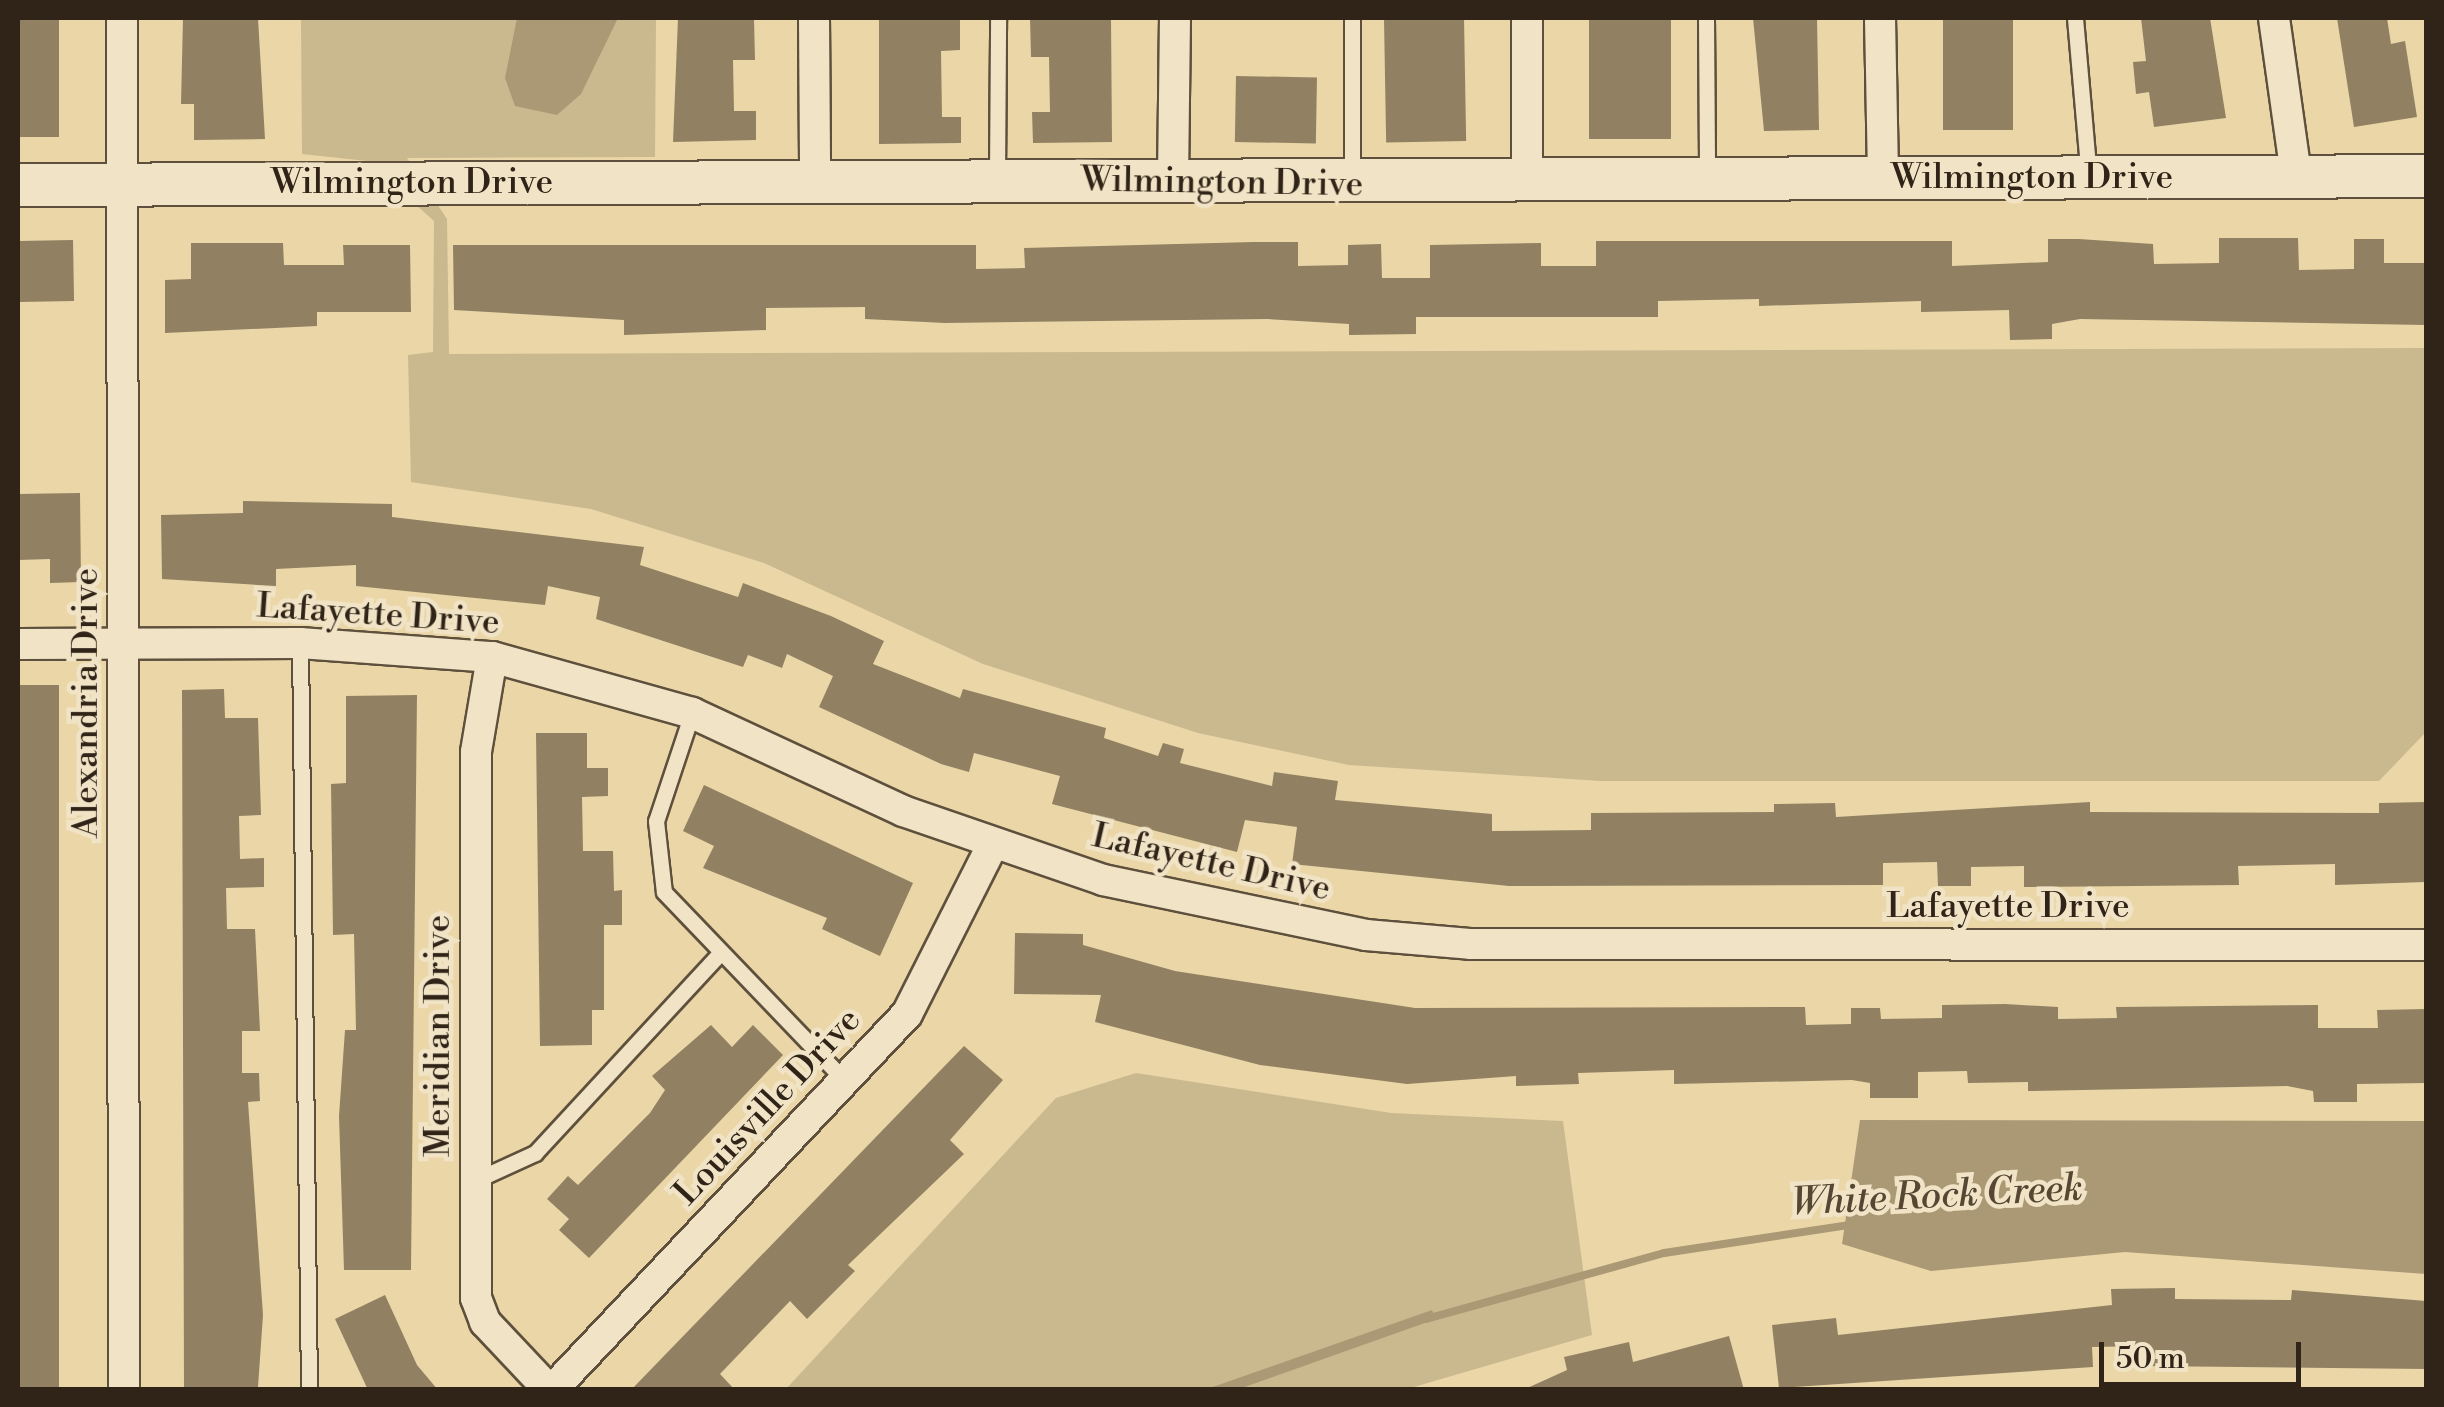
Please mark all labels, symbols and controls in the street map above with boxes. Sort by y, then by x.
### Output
street label: Wilmington Drive [1891,157,2173,199]
street label: Wilmington Drive [1080,160,1364,206]
street label: Wilmington Drive [271,162,553,204]
street label: Alexandria Drive [66,568,108,838]
street label: Lafayette Drive [255,586,501,644]
street label: Lafayette Drive [1088,815,1334,911]
street label: Lafayette Drive [1886,886,2130,928]
street label: Meridian Drive [418,915,460,1157]
street label: Louisville Drive [666,1000,870,1214]
water label: White Rock Creek [1790,1166,2084,1226]
scale bar [2104,1322,2306,1384]
text: 50 m [2116,1340,2185,1378]

